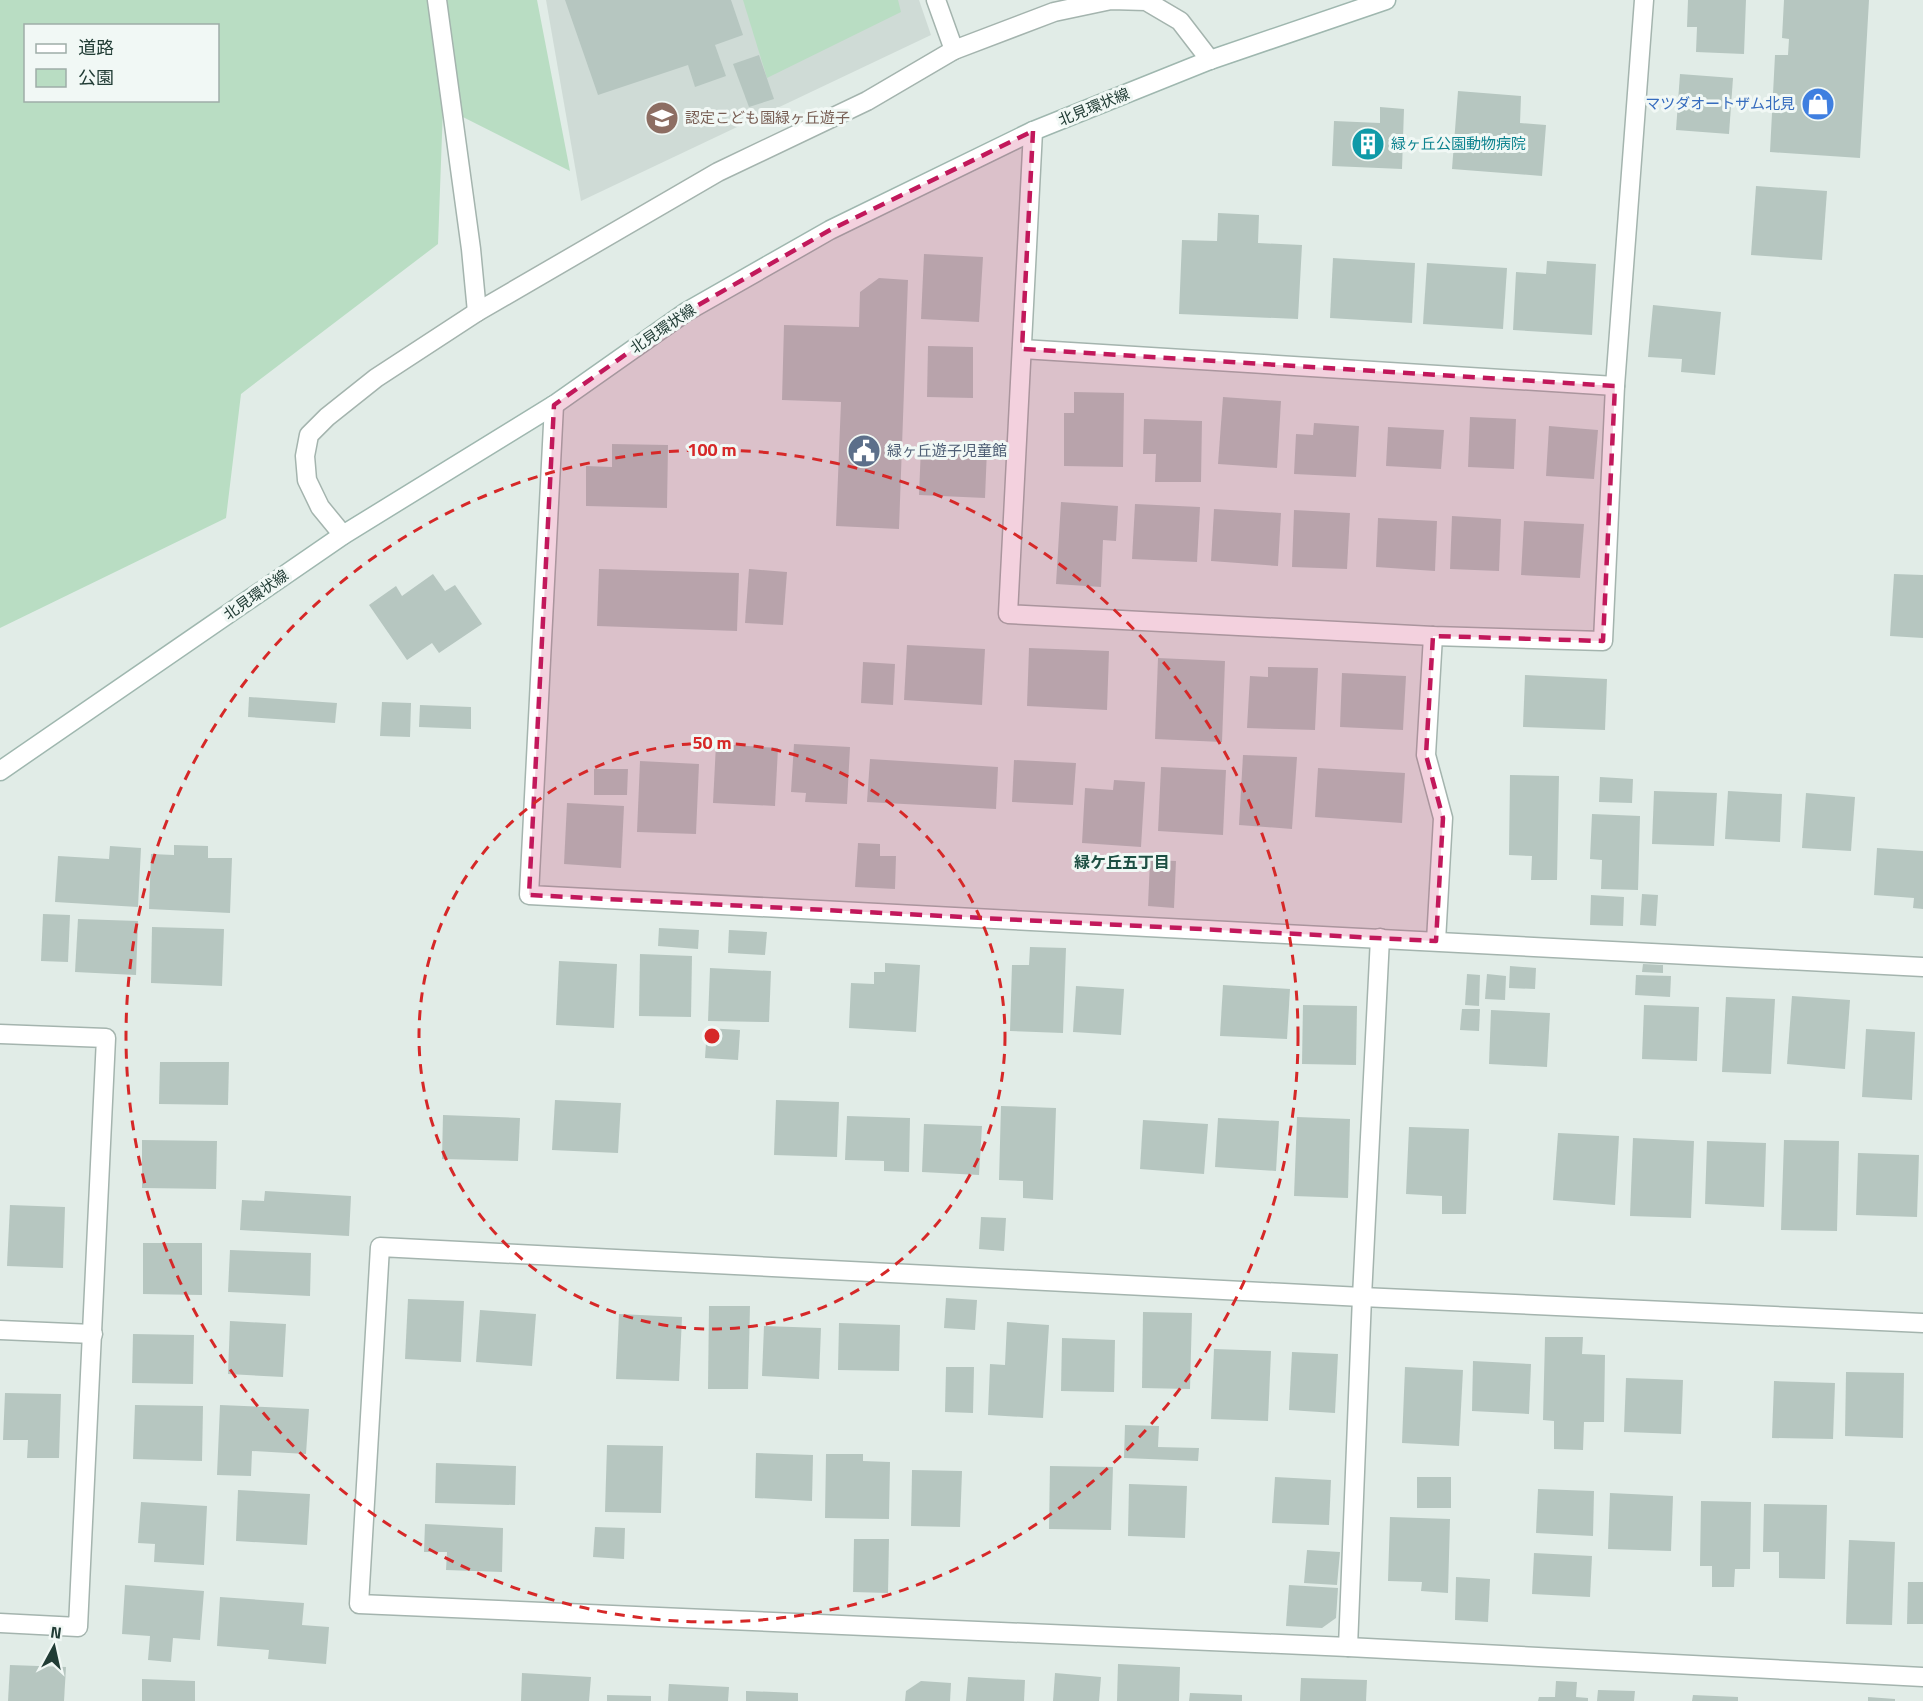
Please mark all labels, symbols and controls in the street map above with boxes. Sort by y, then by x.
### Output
legend [24,24,219,102]
text: 道路 [78,34,114,61]
text: 公園 [78,64,114,91]
street label: 北見環状線 [1055,82,1133,131]
shop icon: マツダオートザム北見 [1800,86,1836,122]
place label: マツダオートザム北見 [1645,92,1795,115]
school or university icon: 認定こども園緑ヶ丘遊子 [644,100,680,136]
place label: 認定こども園緑ヶ丘遊子 [685,106,850,129]
building icon: 緑ヶ丘公園動物病院 [1350,126,1386,162]
place label: 緑ヶ丘公園動物病院 [1391,132,1526,155]
street label: 北見環状線 [625,298,700,359]
public building icon: 緑ヶ丘遊子児童館 [846,433,882,469]
text: 100 m [687,436,737,463]
place label: 緑ヶ丘遊子児童館 [887,439,1007,462]
street label: 北見環状線 [218,564,293,626]
text: 50 m [692,729,732,756]
district label: 緑ケ丘五丁目 [1074,850,1170,874]
centre of rings [702,1026,722,1046]
north arrow [24,1617,84,1677]
text: N [49,1619,63,1645]

